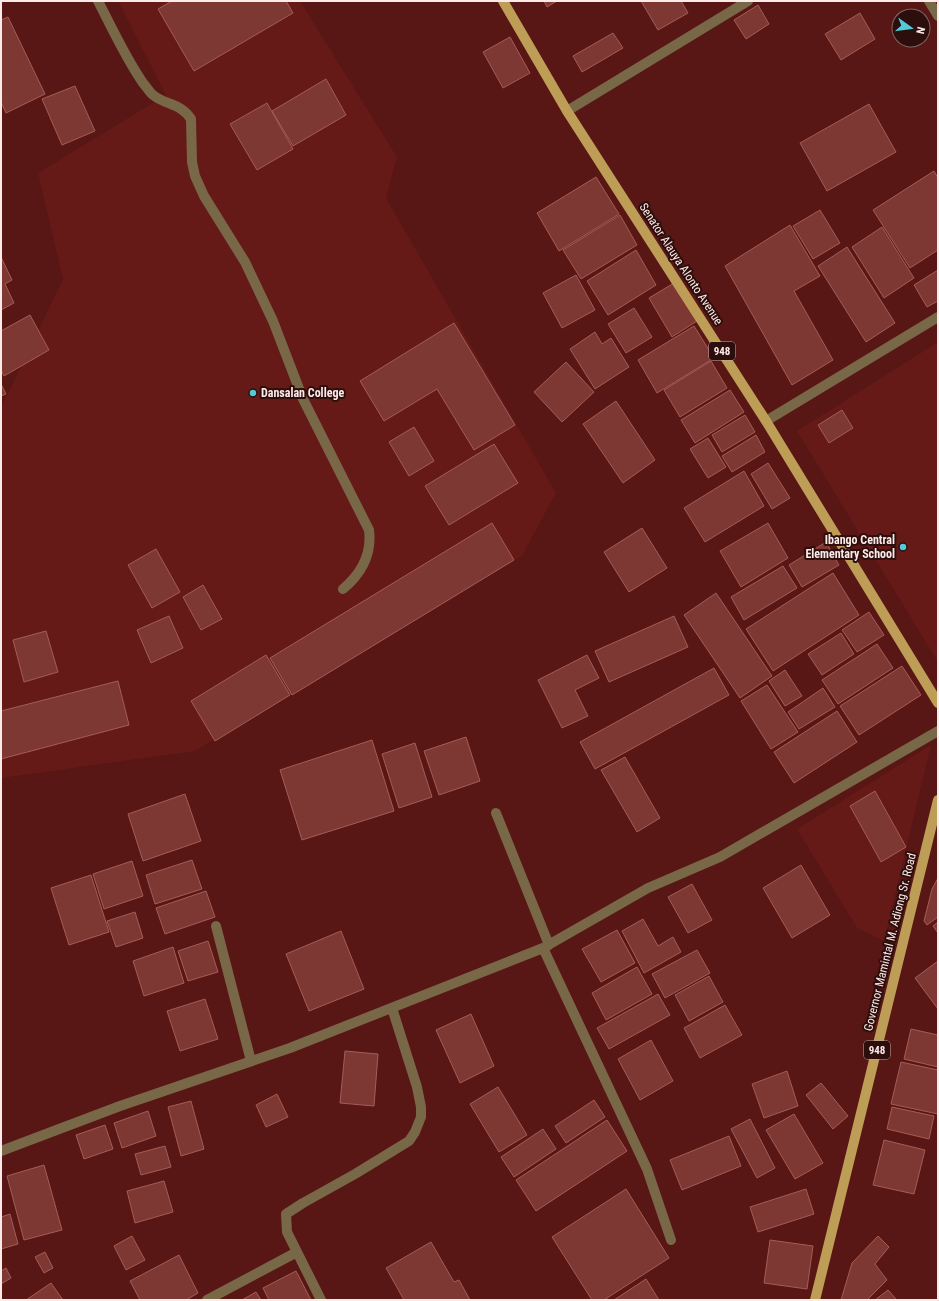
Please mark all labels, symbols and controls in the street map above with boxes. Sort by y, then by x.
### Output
north arrow [891,8,931,48]
text: N [913,25,927,35]
street label: Senator Alauya Alonto Avenue [636,201,726,328]
road number: 948 [709,342,735,360]
place label: Dansalan College [261,386,344,400]
marker: Dansalan College [248,388,258,398]
place label: Ibango Central Elementary School [805,533,895,561]
marker: Ibango Central Elementary School [898,542,908,552]
street label: Governor Mamintal M. Adiong Sr. Road [861,851,919,1033]
road number: 948 [864,1041,890,1059]

